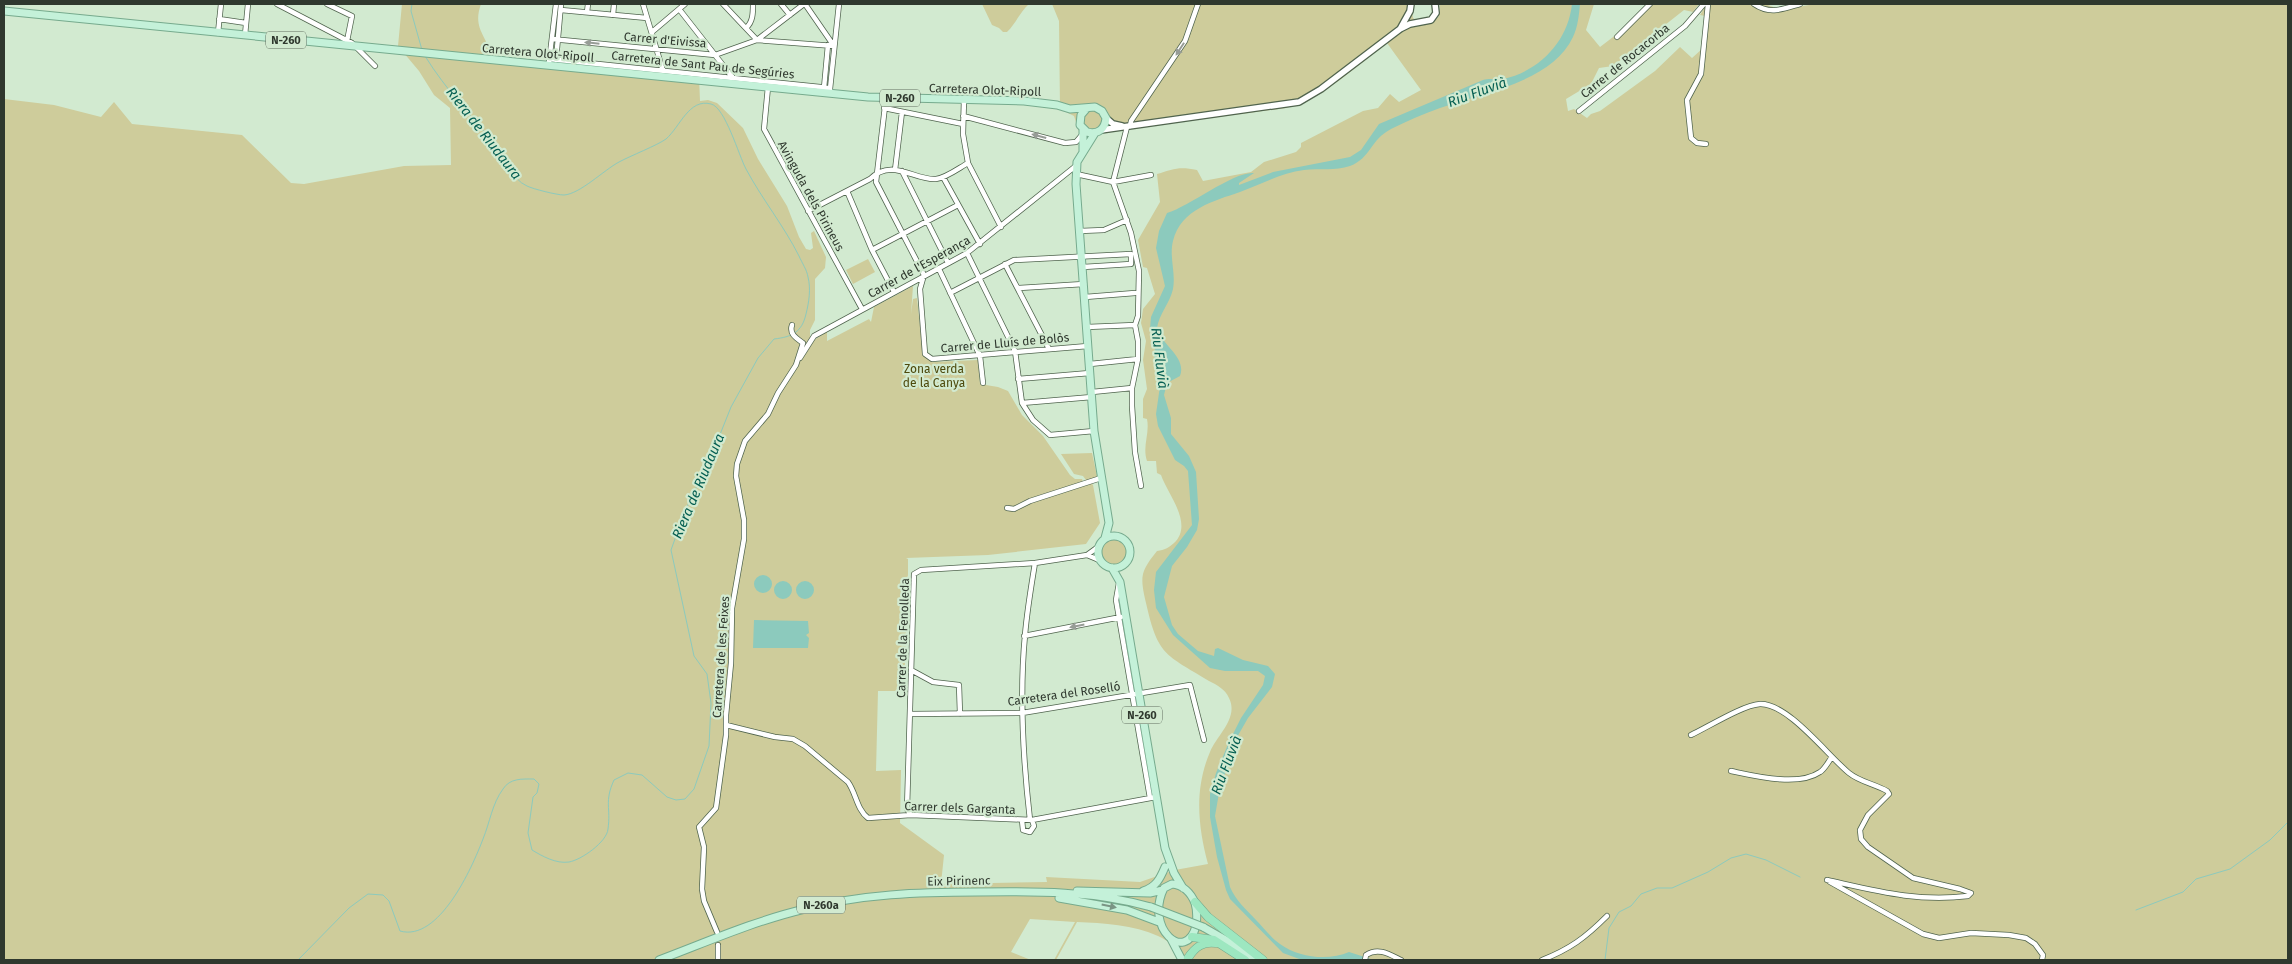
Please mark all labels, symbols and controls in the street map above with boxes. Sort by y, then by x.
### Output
street label: Carrer de Rocacorba [1578,21,1672,101]
street label: Carrer d'Eivissa [623,29,707,51]
road number: N-260 [266,32,306,48]
one-way arrow [583,39,599,47]
street label: Carretera Olot-Ripoll [481,41,595,65]
one-way arrow [1175,42,1185,56]
street label: Carretera de Sant Pau de Segúries [611,48,796,82]
water label: Riu Fluvià [1445,74,1509,111]
street label: Carretera Olot-Ripoll [929,81,1042,99]
water label: Riera de Riudaura [442,84,525,183]
road number: N-260 [880,90,920,106]
one-way arrow [1032,132,1047,140]
street label: Avinguda dels Pirineus [775,138,847,254]
street label: Carrer de l'Esperança [865,233,973,301]
water label: Riu Fluvià [1147,327,1172,390]
street label: Carrer de Lluís de Bolòs [940,330,1070,356]
park label: Zona verda de la Canya [903,362,965,390]
water label: Riera de Riudaura [669,431,728,541]
street label: Carrer de la Fenolleda [894,578,912,698]
street label: Carretera de les Feixes [710,595,732,718]
one-way arrow [1069,622,1085,630]
street label: Carretera del Roselló [1007,679,1121,709]
road number: N-260 [1122,706,1162,724]
water label: Riu Fluvià [1208,733,1245,797]
street label: Carrer dels Garganta [904,799,1016,817]
street label: Eix Pirinenc [927,873,991,889]
road number: N-260a [797,896,845,914]
one-way arrow [1102,903,1118,911]

